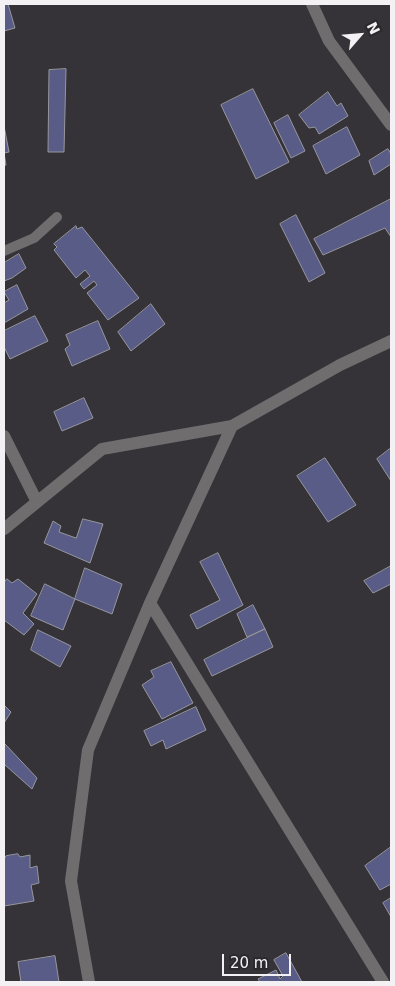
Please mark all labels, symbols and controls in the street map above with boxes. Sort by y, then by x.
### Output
north arrow [335,10,385,60]
text: N [364,19,383,37]
scale bar [225,944,294,976]
text: 20 m [230,954,268,972]

